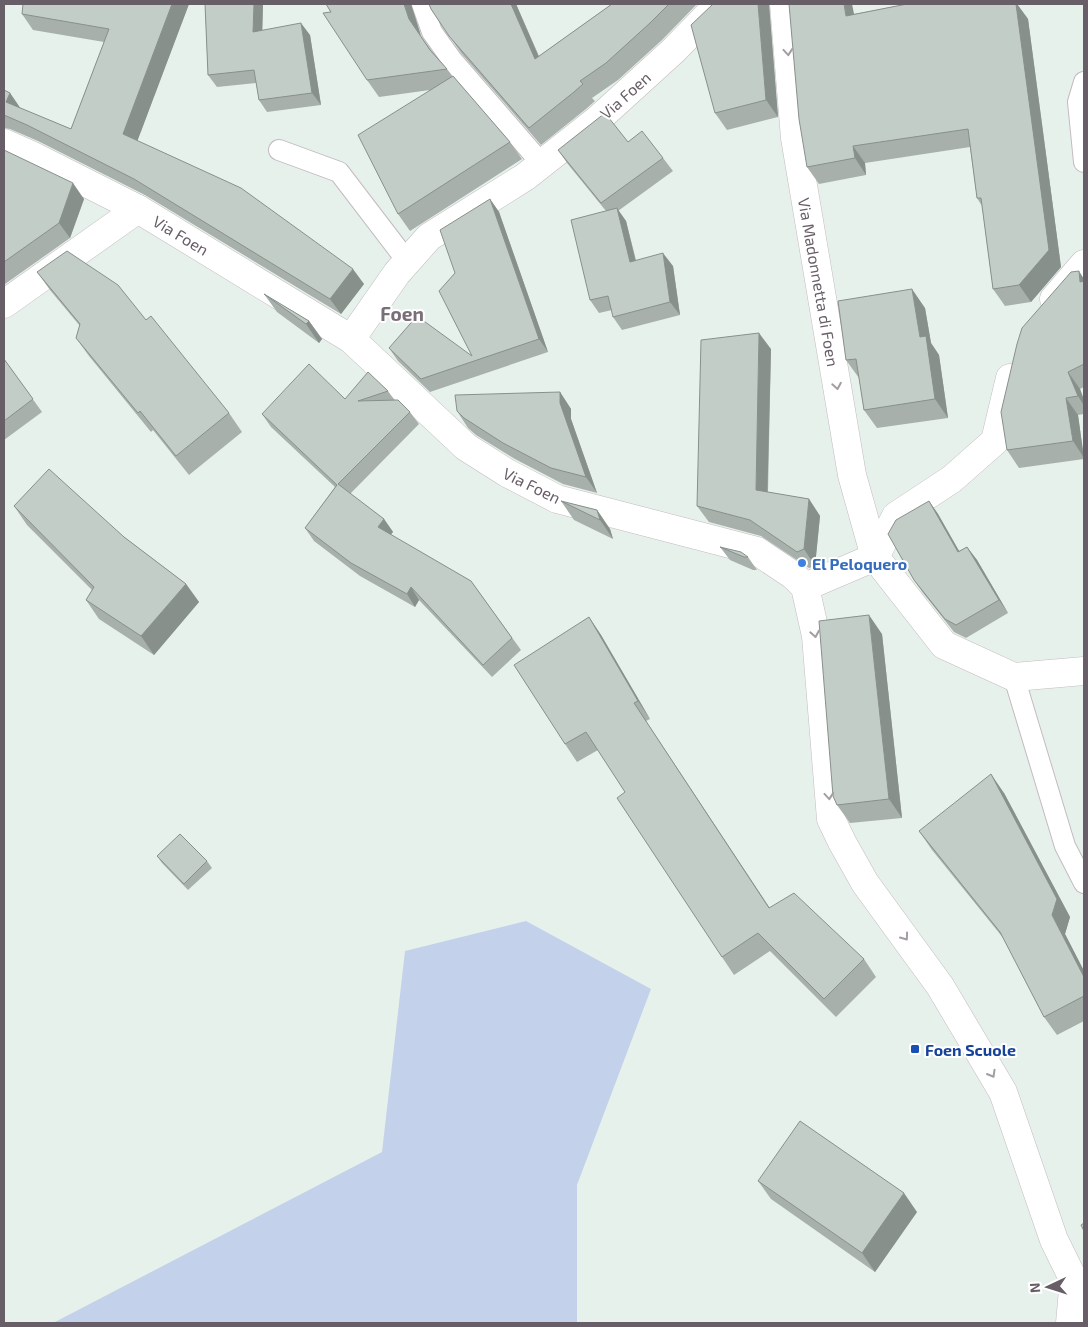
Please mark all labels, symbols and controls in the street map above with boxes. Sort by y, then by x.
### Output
one-way arrow [783,49,794,57]
street label: Via Foen [596,67,654,123]
street label: Via Madonnetta di Foen [795,196,843,368]
street label: Via Foen [150,211,212,259]
district label: Foen [380,302,424,325]
one-way arrow [831,382,841,390]
street label: Via Foen [500,463,564,507]
place label: El Peloquero [812,554,907,573]
marker: El Peloquero [796,557,808,569]
one-way arrow [810,630,820,638]
one-way arrow [824,792,835,800]
one-way arrow [899,931,908,941]
place label: Foen Scuole [925,1040,1016,1059]
marker: Foen Scuole [909,1043,921,1055]
one-way arrow [986,1068,996,1077]
north arrow [1023,1262,1073,1312]
text: N [1026,1282,1043,1294]

